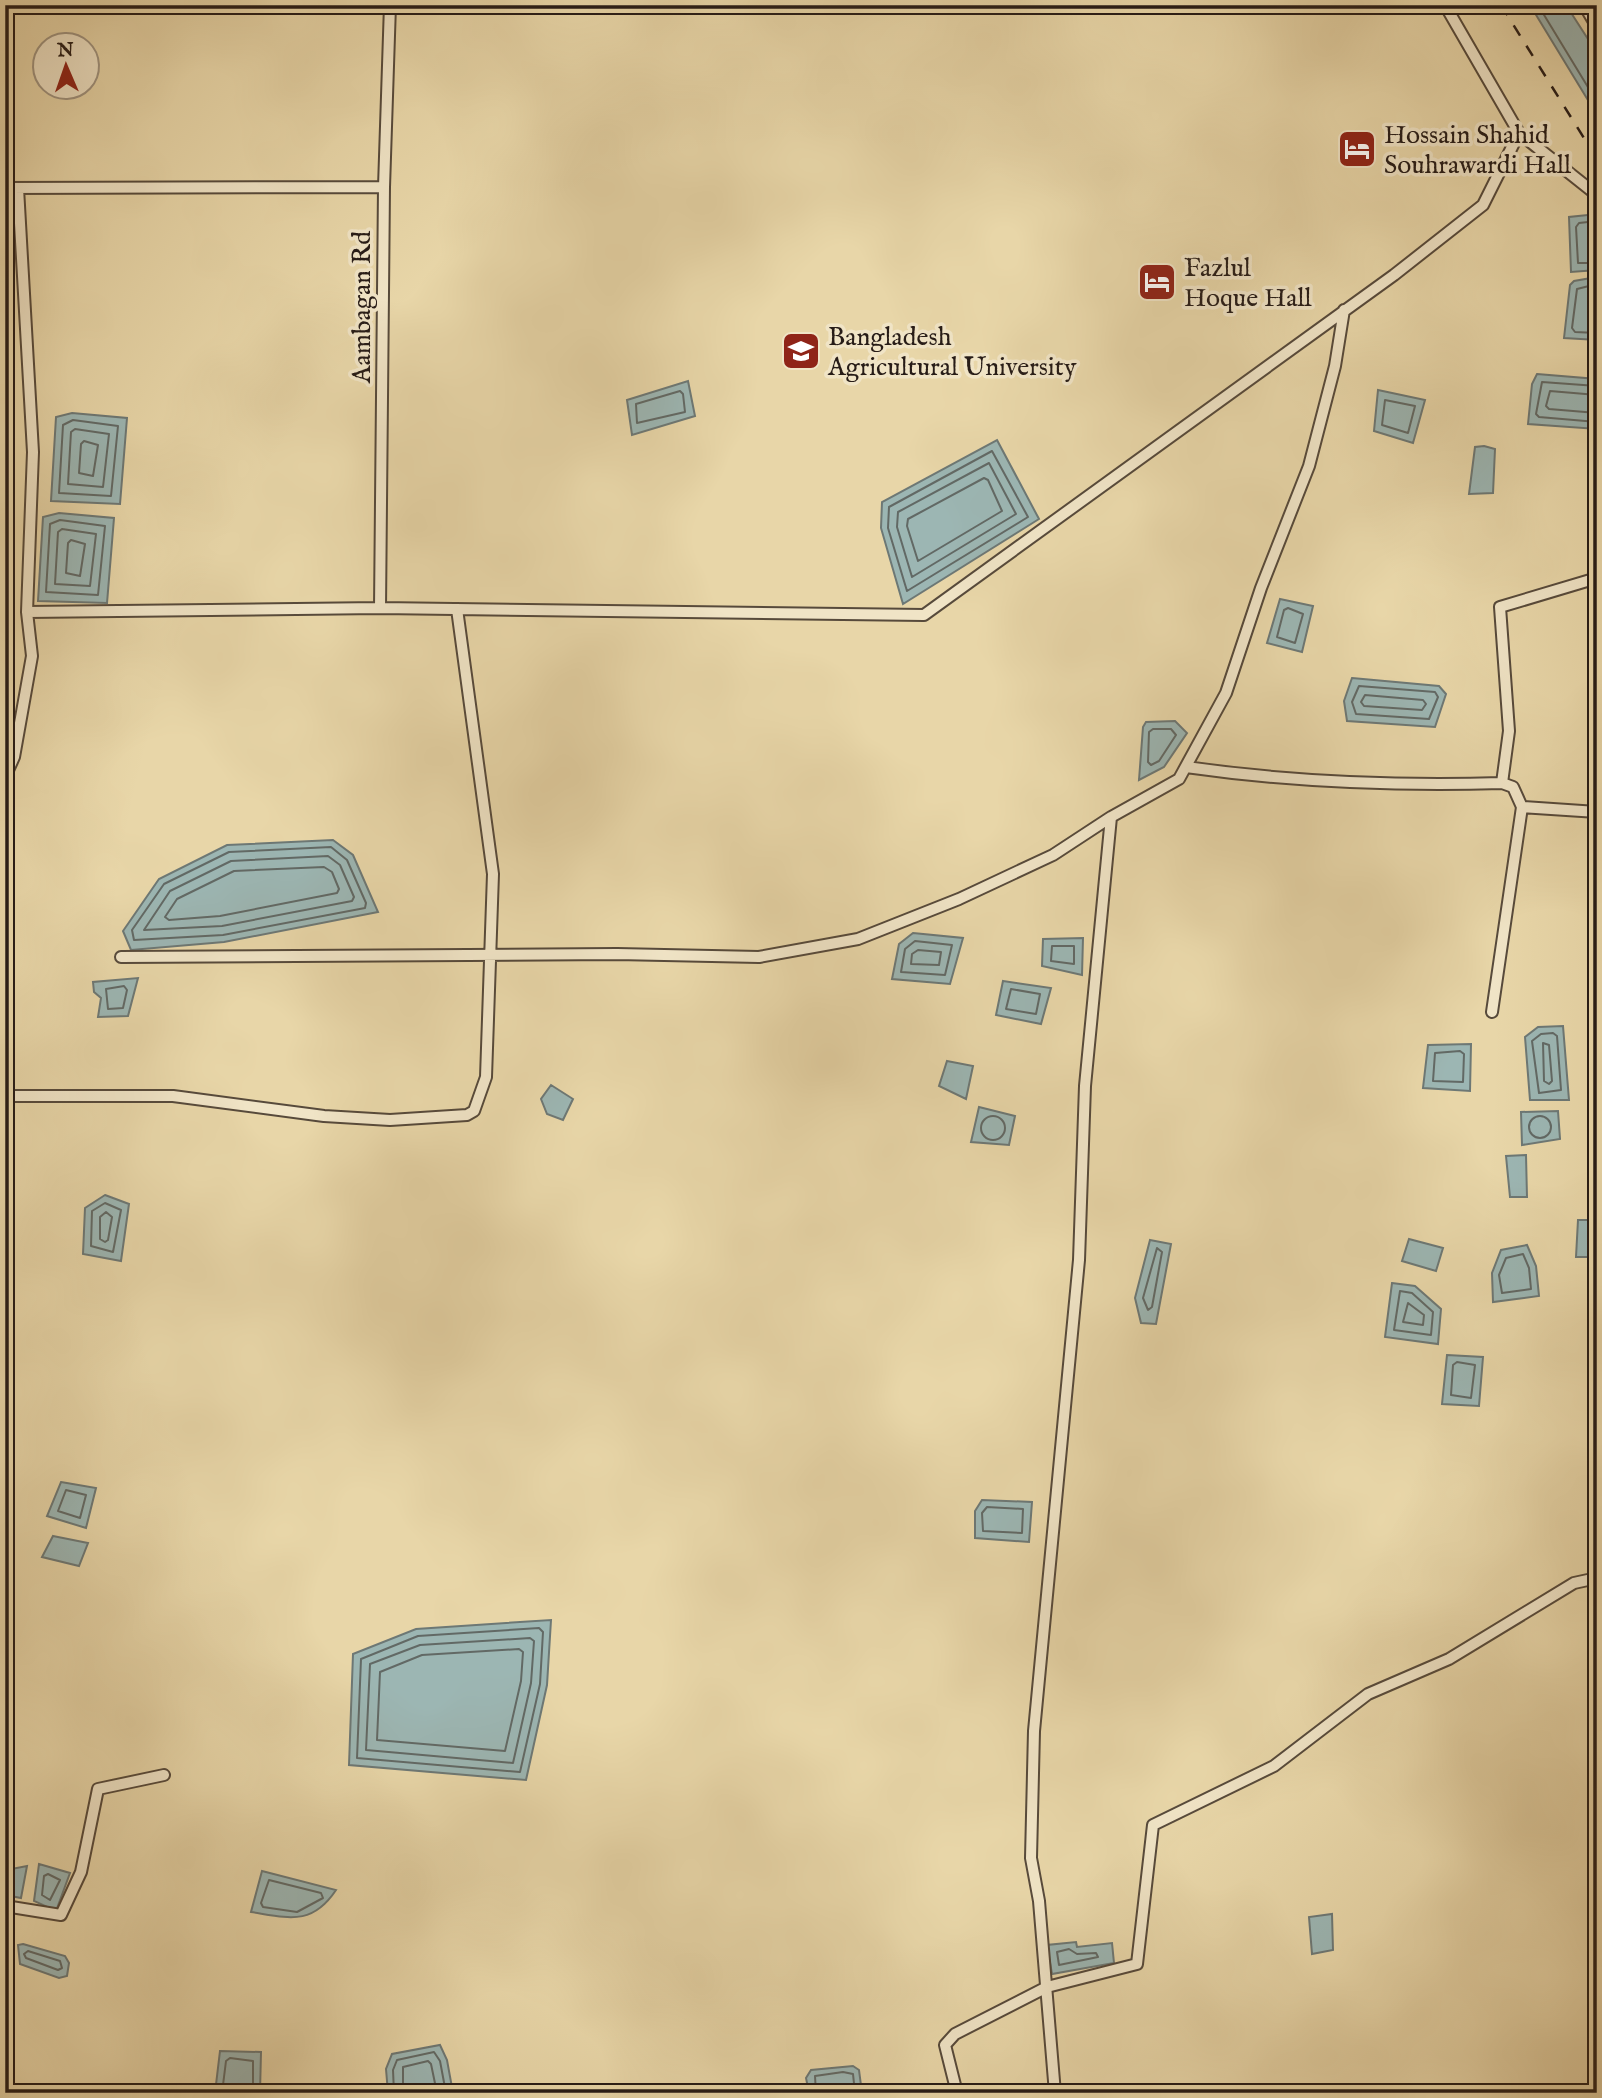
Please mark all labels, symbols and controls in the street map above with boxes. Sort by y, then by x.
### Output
north arrow [32,32,102,102]
text: N [56,39,75,63]
place label: Hossain Shahid Souhrawardi Hall [1384,119,1572,182]
hotel icon: Hossain Shahid Souhrawardi Hall [1336,128,1378,170]
street label: Aambagan Rd [346,231,379,384]
place label: Fazlul Hoque Hall [1184,252,1313,315]
hotel icon: Fazlul Hoque Hall [1136,261,1178,303]
place label: Bangladesh Agricultural University [827,321,1077,384]
school or university icon: Bangladesh Agricultural University [780,330,822,372]

